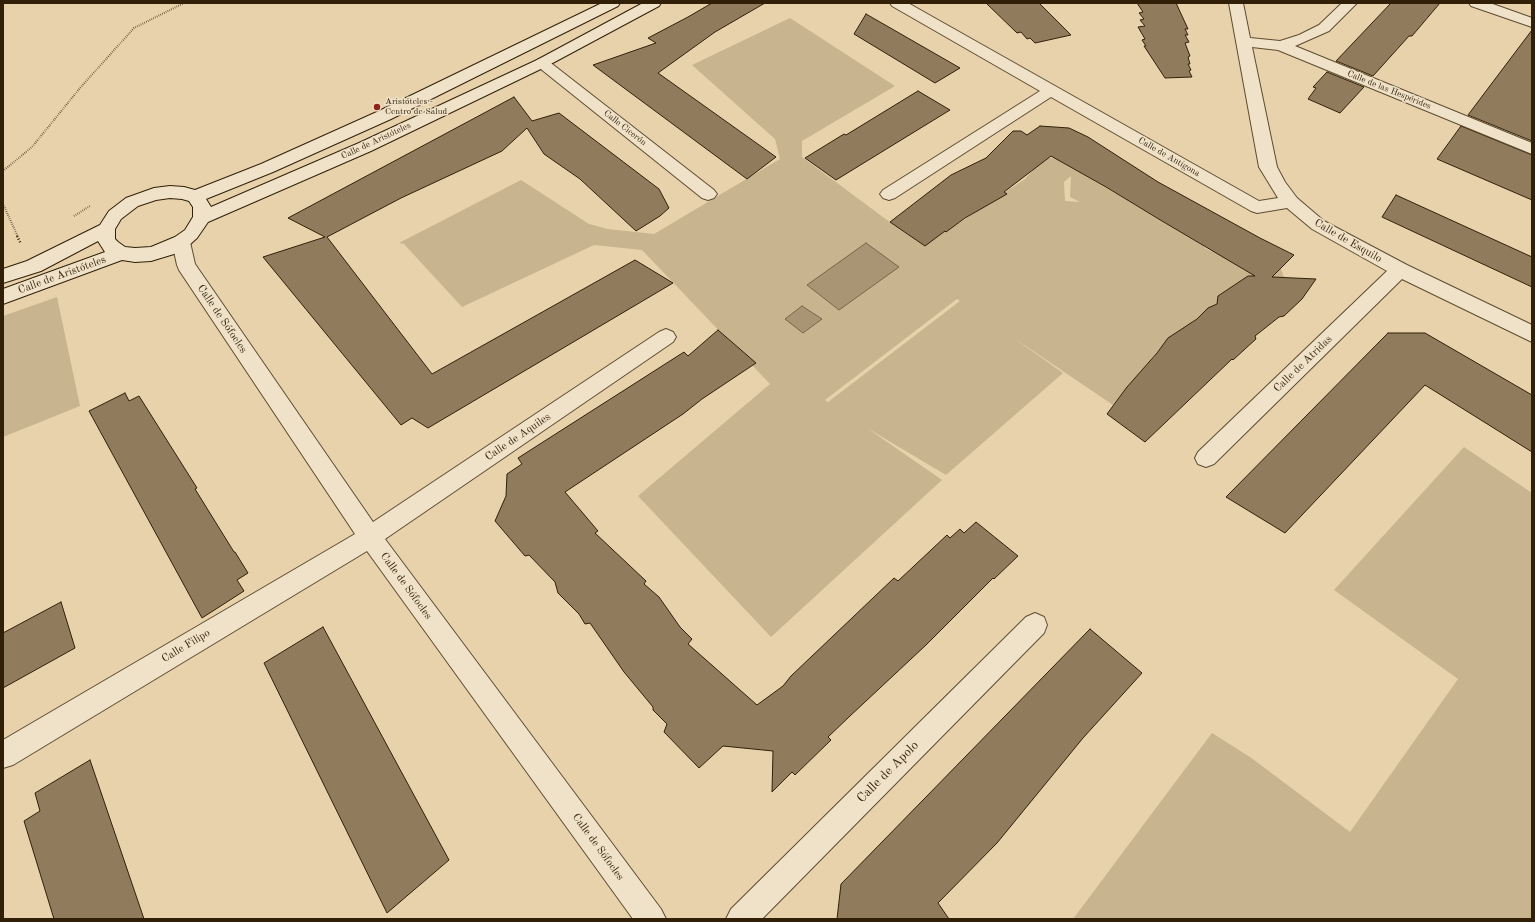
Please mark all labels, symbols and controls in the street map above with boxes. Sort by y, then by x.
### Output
street label: Calle de las Hespérides [1346,68,1432,112]
place label: Aristóteles - Centro de Salud [385,97,447,118]
marker: Aristóteles - Centro de Salud [372,102,382,112]
street label: Calle Cicerón [601,108,649,148]
street label: Calle de Aristóteles [339,120,413,162]
street label: Calle de Antígona [1136,135,1202,179]
street label: Calle de Esquilo [1312,216,1384,266]
street label: Calle de Aristóteles [16,253,108,297]
street label: Calle de Sófocles [194,282,250,356]
street label: Calle de Atridas [1271,333,1335,395]
street label: Calle de Aquiles [483,410,553,464]
street label: Calle de Sófocles [377,550,435,622]
street label: Calle Filipo [159,626,213,666]
street label: Calle de Apolo [854,738,922,806]
street label: Calle de Sófocles [569,811,627,883]

